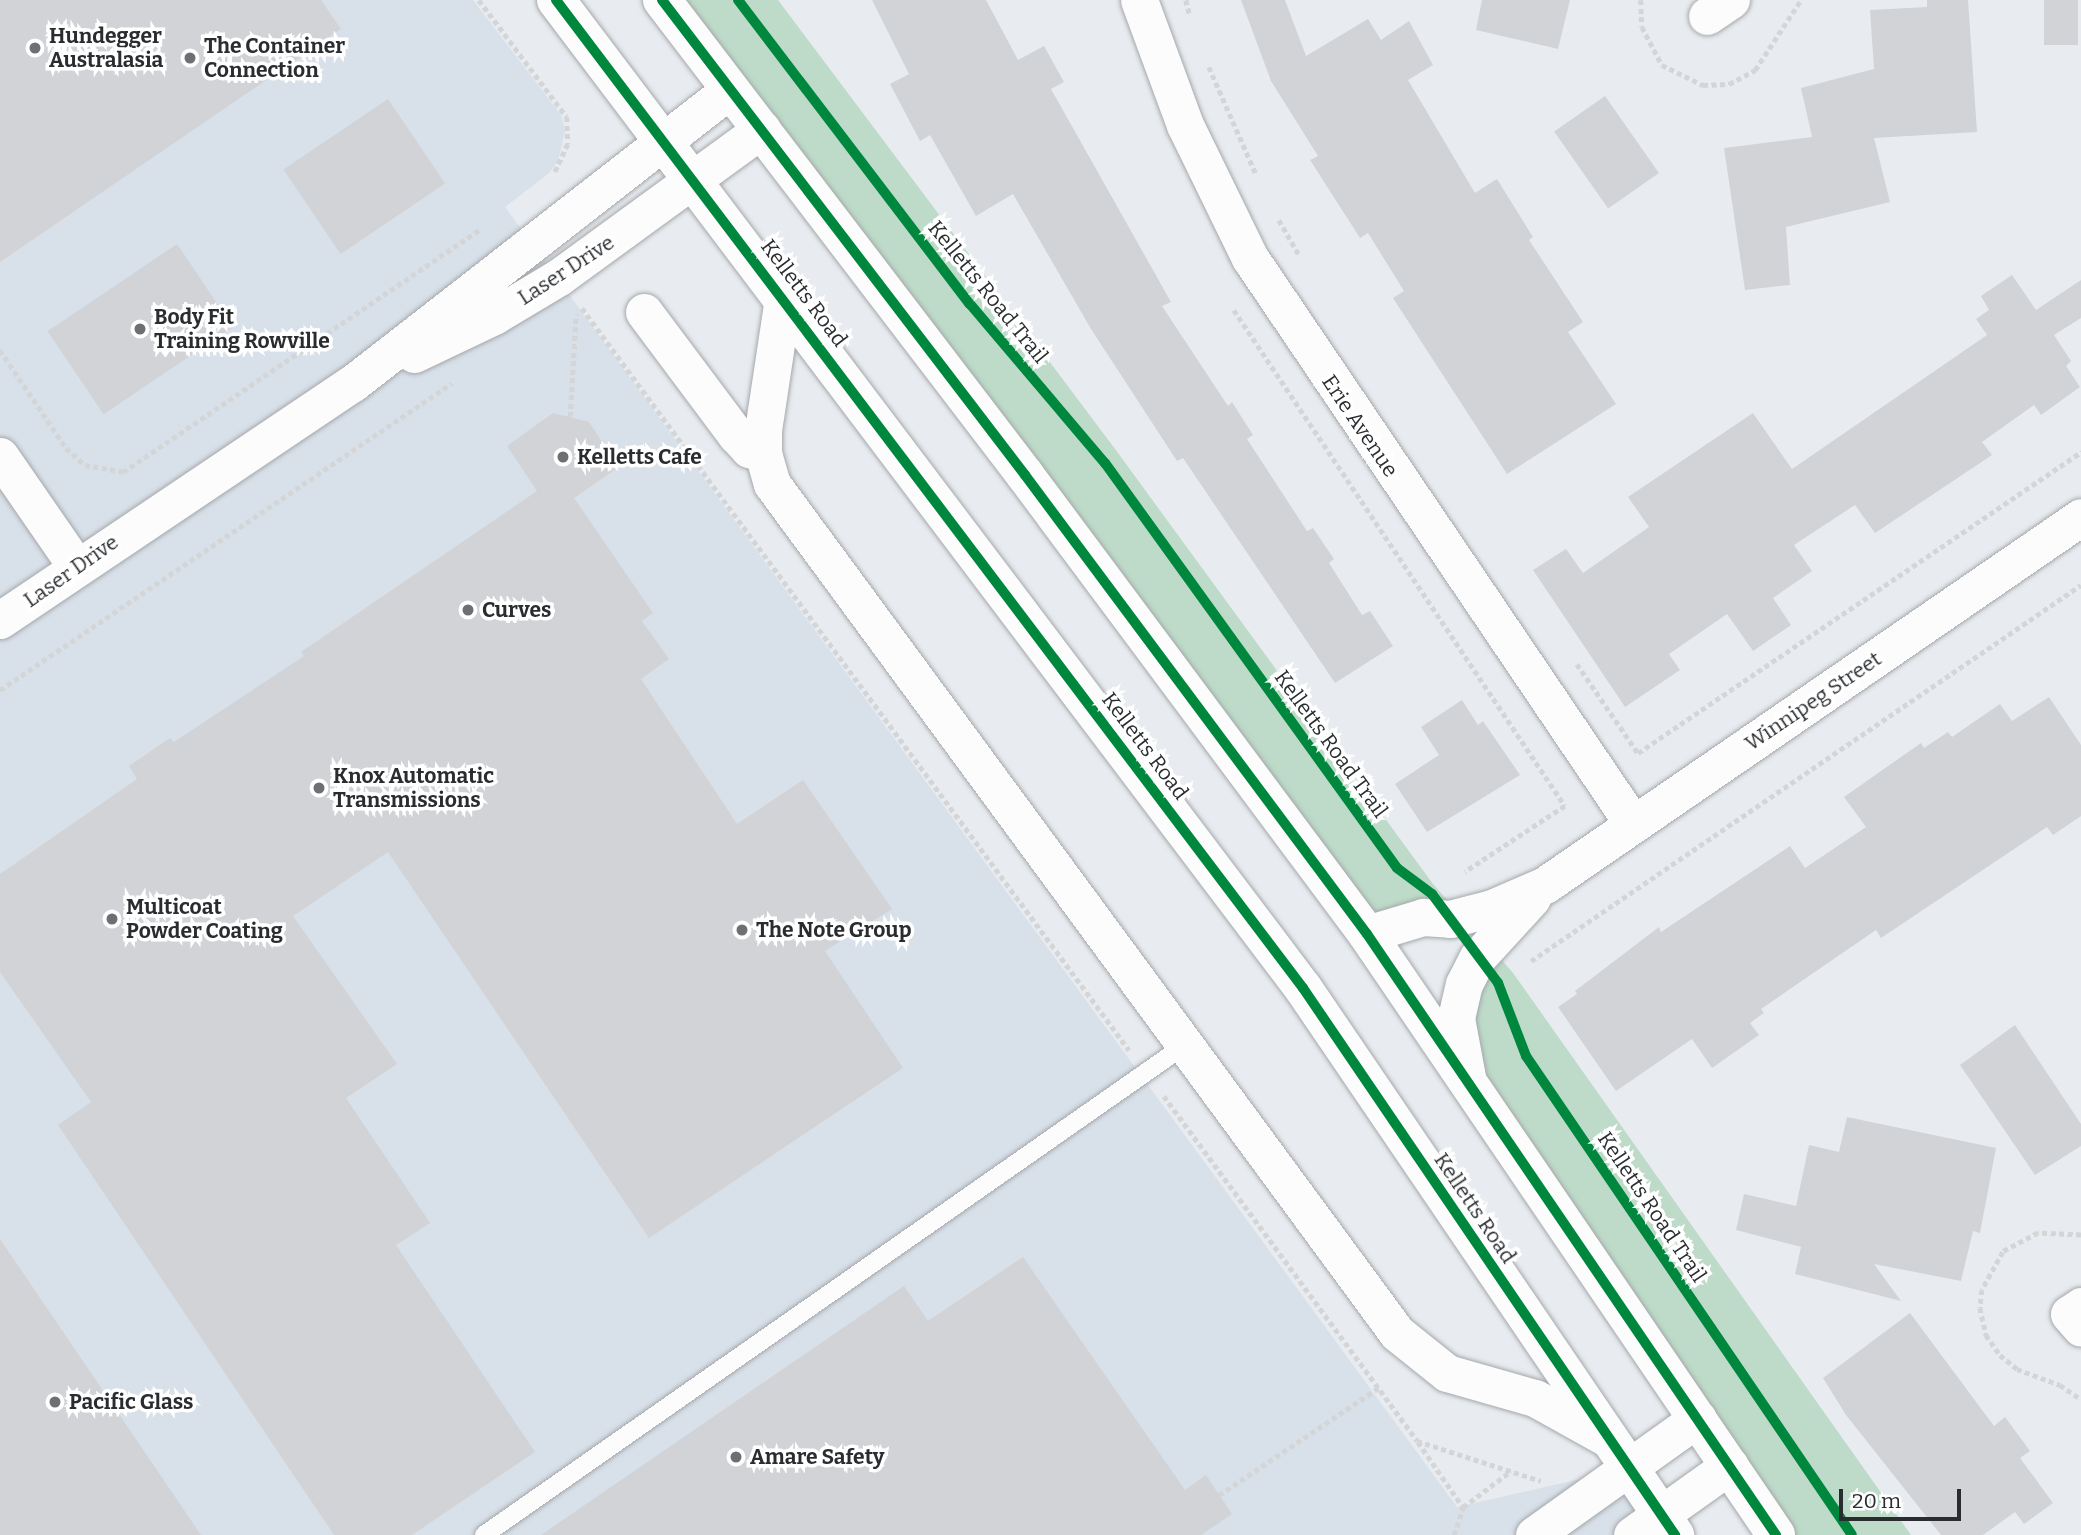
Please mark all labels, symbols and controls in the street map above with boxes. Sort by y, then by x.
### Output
place label: Hundegger Australasia [49,23,163,73]
place label: The Container Connection [204,33,345,83]
marker: Hundegger Australasia [27,40,43,56]
marker: The Container Connection [182,50,198,66]
street label: Kelletts Road Trail [923,216,1053,368]
street label: Laser Drive [513,230,619,310]
street label: Kelletts Road [756,234,852,352]
place label: Body Fit Training Rowville [154,304,330,354]
marker: Body Fit Training Rowville [132,321,148,337]
street label: Erie Avenue [1317,370,1403,482]
place label: Kelletts Cafe [577,444,702,470]
marker: Kelletts Cafe [555,449,571,465]
street label: Laser Drive [19,529,123,613]
place label: Curves [482,597,551,623]
marker: Curves [460,602,476,618]
street label: Winnipeg Street [1740,646,1886,756]
street label: Kelletts Road Trail [1269,665,1393,823]
street label: Kelletts Road [1097,687,1193,805]
place label: Knox Automatic Transmissions [333,763,494,813]
marker: Knox Automatic Transmissions [311,780,327,796]
place label: Multicoat Powder Coating [126,894,283,944]
marker: Multicoat Powder Coating [104,911,120,927]
place label: The Note Group [756,917,911,943]
marker: The Note Group [734,922,750,938]
street label: Kelletts Road Trail [1592,1127,1712,1287]
street label: Kelletts Road [1429,1148,1521,1268]
place label: Pacific Glass [69,1389,193,1415]
marker: Pacific Glass [47,1394,63,1410]
place label: Amare Safety [750,1444,884,1470]
marker: Amare Safety [728,1449,744,1465]
scale bar [1843,1476,1966,1520]
text: 20 m [1852,1488,1901,1514]

